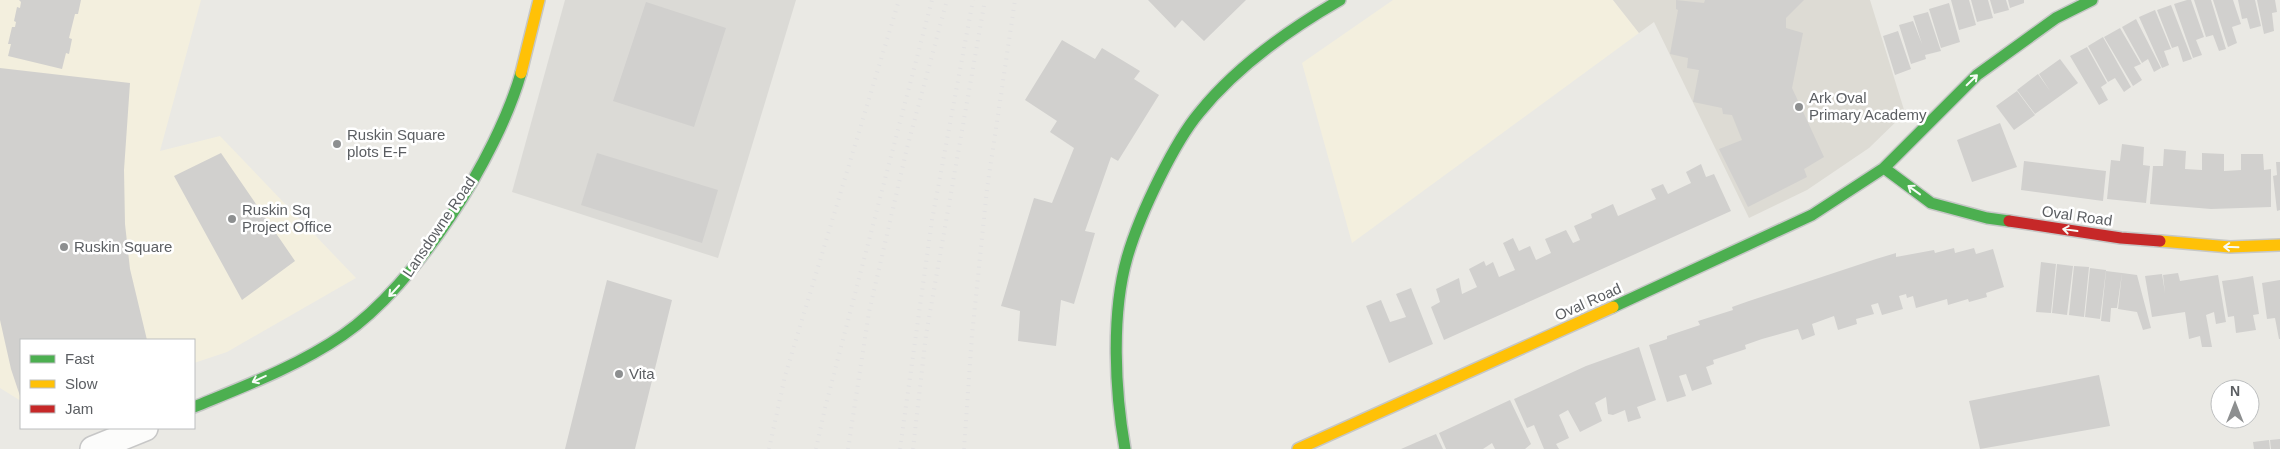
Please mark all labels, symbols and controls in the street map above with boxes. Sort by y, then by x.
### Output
one-way arrow [1966,74,1979,86]
place label: Ark Oval Primary Academy [1809,89,1927,123]
marker: Ark Oval Primary Academy [1793,101,1805,113]
place label: Ruskin Square plots E-F [347,126,445,160]
marker: Ruskin Square plots E-F [331,138,343,150]
street label: Lansdowne Road [399,174,478,280]
one-way arrow [1907,185,1921,195]
place label: Ruskin Sq Project Office [242,201,332,235]
street label: Oval Road [2041,202,2113,229]
marker: Ruskin Sq Project Office [226,213,238,225]
one-way arrow [2062,225,2078,235]
place label: Ruskin Square [74,238,172,255]
marker: Ruskin Square [58,241,70,253]
one-way arrow [2224,242,2240,251]
street label: Oval Road [1552,279,1624,324]
one-way arrow [388,284,400,297]
legend [20,339,195,429]
text: Fast [65,350,95,367]
place label: Vita [629,365,655,382]
marker: Vita [613,368,625,380]
one-way arrow [252,374,267,384]
text: Slow [65,375,98,392]
north arrow [2210,379,2260,429]
text: N [2230,383,2240,399]
text: Jam [65,400,93,417]

